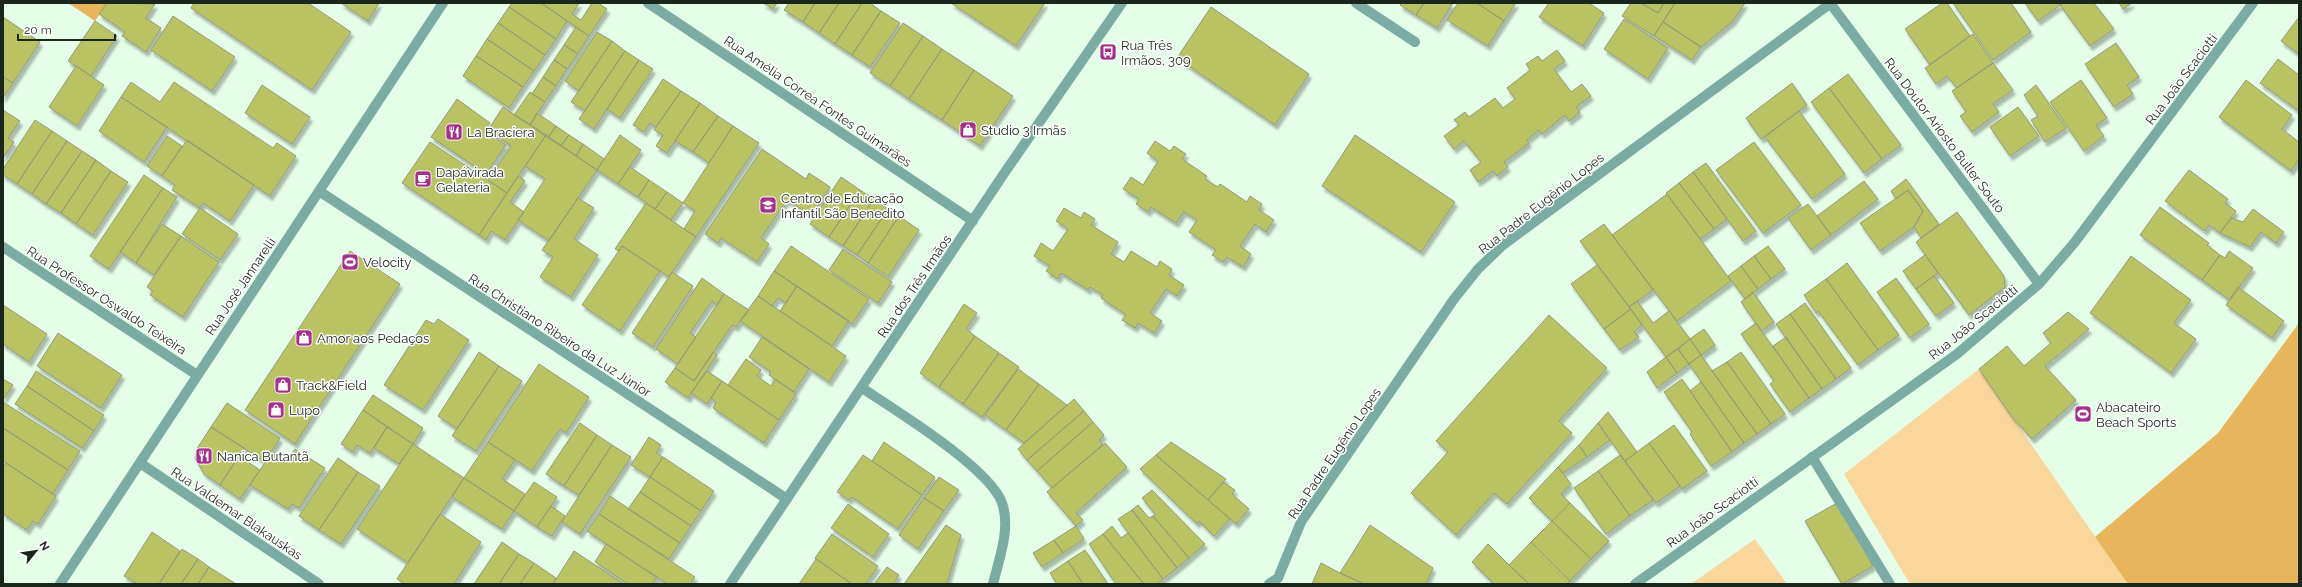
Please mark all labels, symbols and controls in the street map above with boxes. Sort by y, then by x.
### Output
scale bar [18,16,115,42]
text: 20 m [24,23,52,37]
street label: Rua João Scaciotti [2142,31,2220,128]
street label: Rua Amélia Correa Fontes Guimarães [721,33,914,170]
place label: Rua Três Irmãos, 309 [1121,38,1191,68]
bus stop icon: Rua Três Irmãos, 309 [1098,42,1118,62]
street label: Rua Doutor Ariosto Buller Souto [1881,55,2008,216]
shop icon: Studio 3 Irmãs [958,120,978,140]
restaurant icon: La Braciera [444,122,464,142]
place label: Studio 3 Irmãs [981,123,1066,138]
place label: La Braciera [467,125,534,140]
street label: Rua Padre Eugênio Lopes [1476,150,1607,257]
place label: Dapávirada Gelateria [436,165,504,195]
cafe icon: Dapávirada Gelateria [413,169,433,189]
place label: Centro de Educação Infantil São Benedito [781,191,905,221]
school or university icon: Centro de Educação Infantil São Benedito [758,195,778,215]
street label: Rua dos Três Irmãos [874,232,954,341]
street label: Rua José Jannarelli [202,235,279,338]
street label: Rua Professor Oswaldo Teixeira [24,243,189,358]
sports icon: Velocity [340,252,360,272]
place label: Velocity [363,255,411,270]
street label: Rua Christiano Ribeiro da Luz Júnior [466,271,654,400]
street label: Rua João Scaciotti [1926,282,2021,363]
shop icon: Amor aos Pedaços [294,328,314,348]
place label: Amor aos Pedaços [317,331,429,346]
shop icon: Track&Field [273,375,293,395]
place label: Track&Field [296,378,367,393]
street label: Rua Padre Eugênio Lopes [1285,385,1384,522]
shop icon: Lupo [266,400,286,420]
place label: Abacateiro Beach Sports [2096,400,2176,430]
place label: Lupo [289,403,320,418]
sports icon: Abacateiro Beach Sports [2073,404,2093,424]
restaurant icon: Nanica Butantã [194,446,214,466]
place label: Nanica Butantã [217,449,309,464]
street label: Rua Valdemar Blakauskas [168,464,305,563]
street label: Rua João Scaciotti [1664,474,1761,551]
north arrow [16,531,56,571]
text: N [36,539,52,553]

